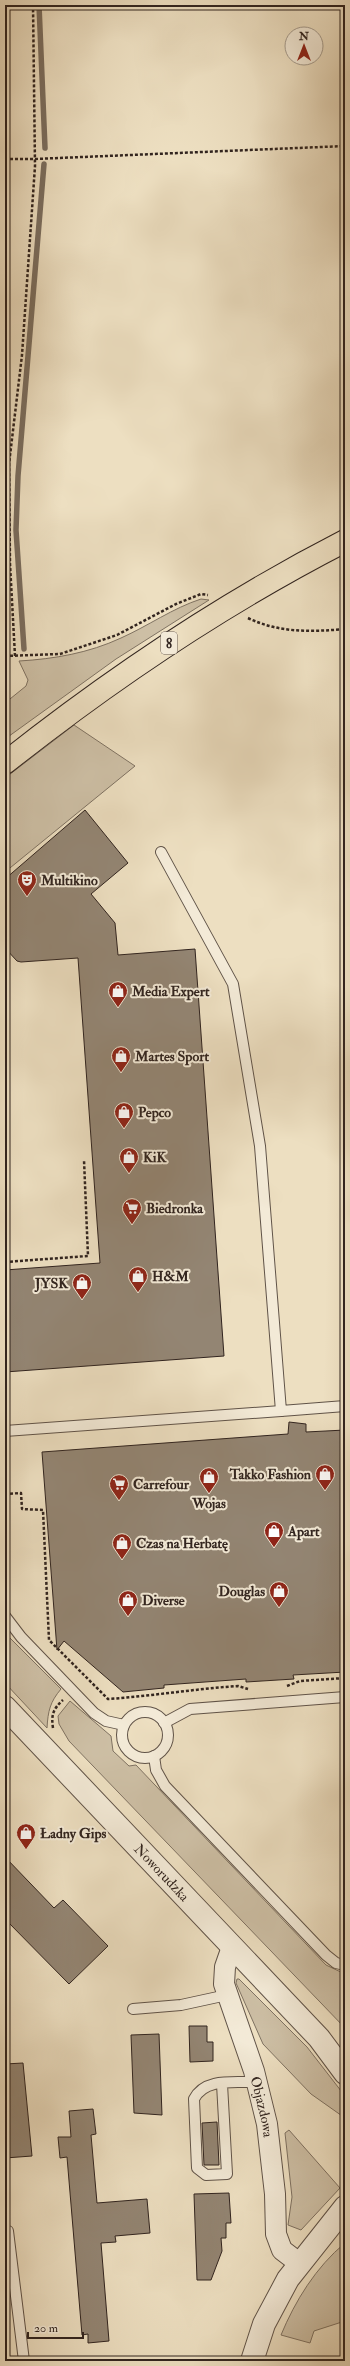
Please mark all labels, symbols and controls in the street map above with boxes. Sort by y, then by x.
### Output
north arrow [284,26,324,66]
text: N [298,30,310,43]
road number: 8 [161,632,177,654]
theatre icon: Multikino [16,869,38,897]
place label: Multikino [40,872,98,889]
shop icon: Media Expert [107,980,129,1008]
place label: Media Expert [131,983,210,1001]
shop icon: Martes Sport [110,1045,132,1073]
place label: Martes Sport [134,1048,209,1066]
shop icon: Pepco [113,1101,135,1129]
place label: Pepco [138,1104,171,1122]
shop icon: KiK [118,1146,140,1174]
place label: KiK [143,1149,168,1166]
supermarket icon: Biedronka [121,1197,143,1225]
place label: Biedronka [146,1200,204,1217]
shop icon: H&M [127,1265,149,1293]
place label: H&M [152,1268,189,1285]
shop icon: JYSK [71,1272,93,1300]
place label: JYSK [34,1275,69,1293]
shop icon: Takko Fashion [314,1463,336,1491]
shop icon: Wojas [198,1466,220,1494]
place label: Takko Fashion [229,1466,312,1483]
supermarket icon: Carrefour [108,1473,130,1501]
place label: Carrefour [133,1476,190,1493]
place label: Wojas [191,1495,226,1512]
shop icon: Apart [263,1520,285,1548]
place label: Apart [287,1523,320,1541]
shop icon: Czas na Herbatę [111,1532,133,1560]
place label: Czas na Herbatę [136,1535,228,1552]
shop icon: Douglas [268,1580,290,1608]
place label: Douglas [219,1583,265,1601]
shop icon: Diverse [117,1589,139,1617]
place label: Diverse [142,1592,185,1609]
shop icon: Ładny Gips [15,1822,37,1850]
place label: Ładny Gips [40,1825,106,1843]
street label: Noworudzka [130,1841,193,1905]
street label: Objazdowa [247,2075,276,2138]
scale bar [28,2314,83,2340]
text: 20 m [34,2321,59,2336]

